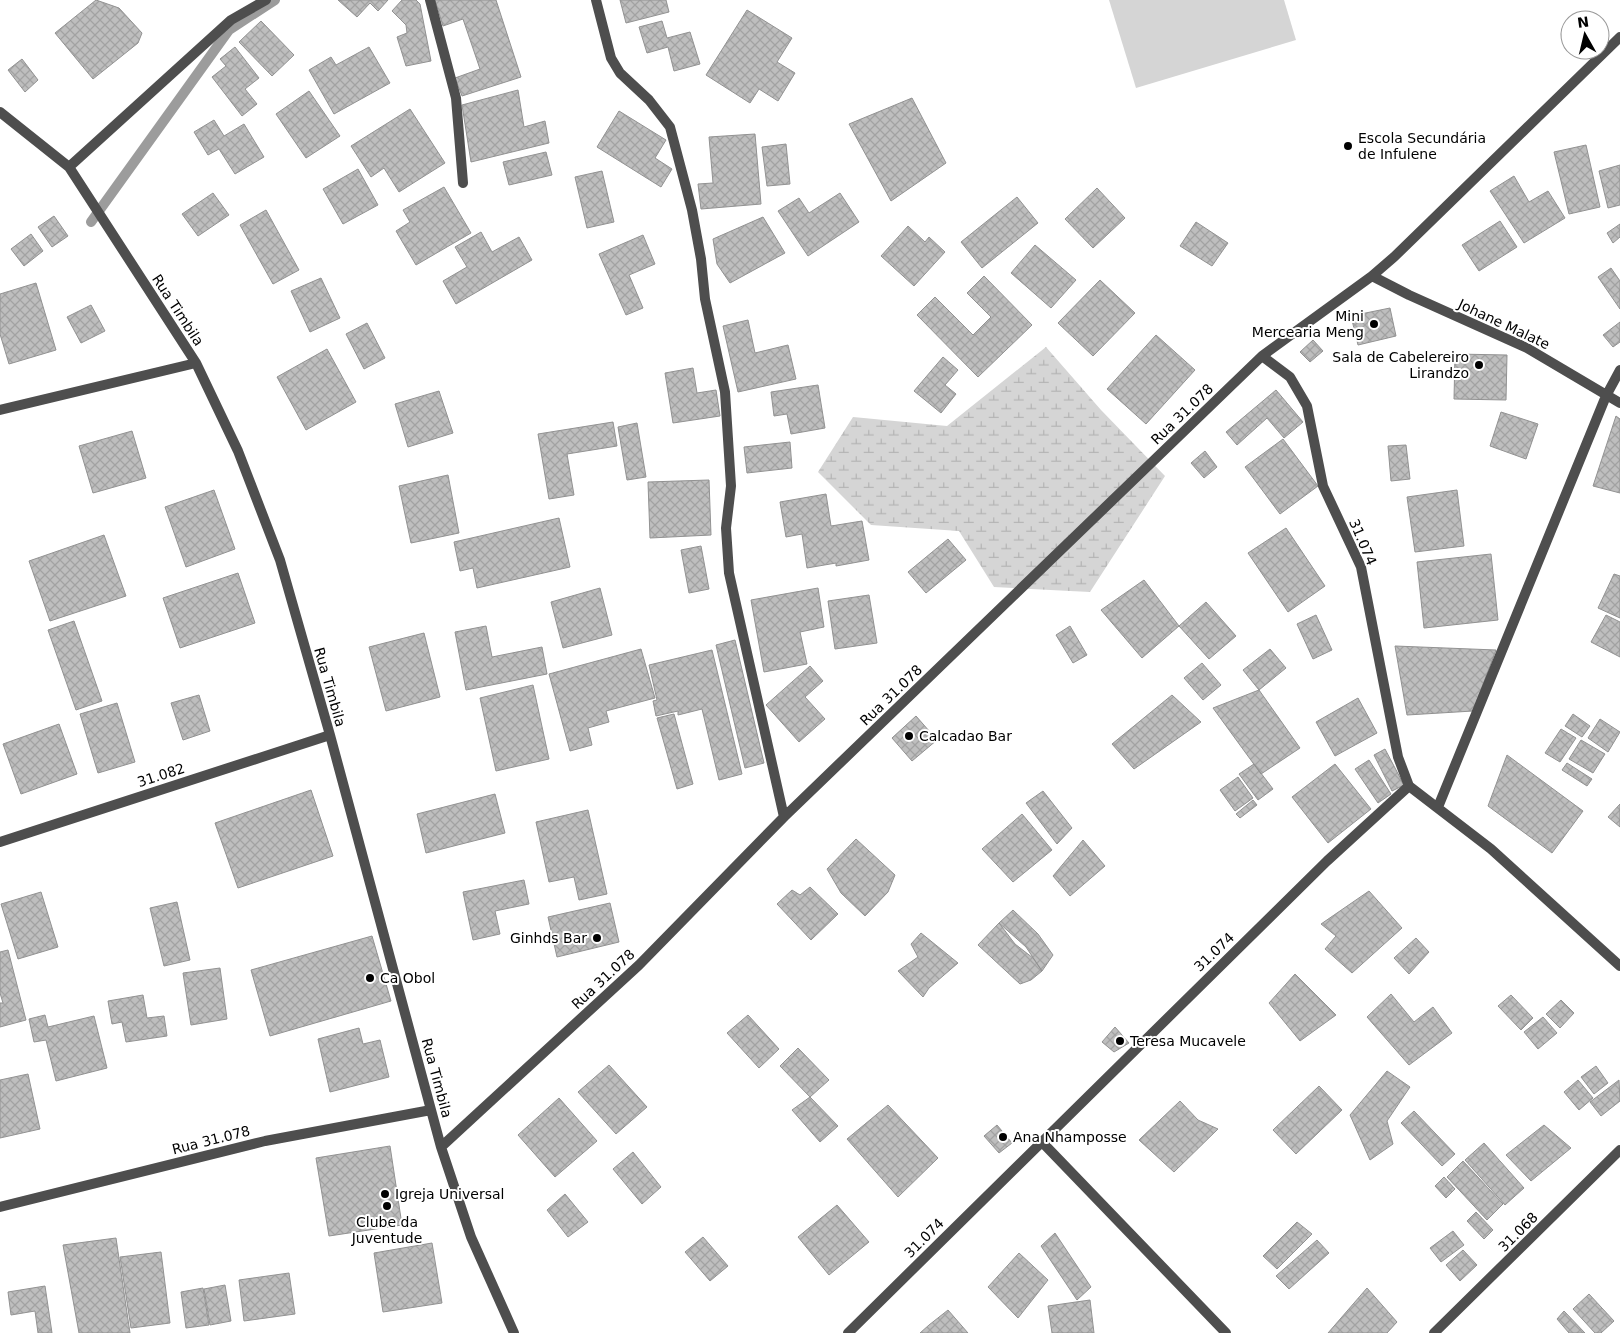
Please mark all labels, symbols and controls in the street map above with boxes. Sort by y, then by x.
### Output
north arrow [1560,10,1610,60]
text: N [1576,13,1590,31]
place label: Escola Secundária de Infulene [1358,130,1486,162]
marker: Escola Secundária de Infulene [1342,140,1354,152]
street label: Rua Timbila [149,271,207,349]
street label: Johane Malate [1455,295,1552,352]
place label: Mini Mercearia Meng [1252,308,1364,340]
marker: Mini Mercearia Meng [1368,318,1380,330]
place label: Sala de Cabelereiro Lirandzo [1332,349,1469,381]
marker: Sala de Cabelereiro Lirandzo [1473,359,1485,371]
street label: Rua 31.078 [1148,380,1216,448]
street label: 31.074 [1346,516,1380,568]
street label: Rua Timbila [311,645,349,729]
street label: Rua 31.078 [857,661,925,729]
place label: Calcadao Bar [919,728,1012,744]
marker: Calcadao Bar [903,730,915,742]
street label: 31.082 [135,760,187,790]
street label: 31.074 [1191,929,1237,975]
place label: Ginhds Bar [510,930,587,946]
marker: Ginhds Bar [591,932,603,944]
street label: Rua 31.078 [568,946,638,1012]
place label: Ca Obol [380,970,435,986]
marker: Ca Obol [364,972,376,984]
place label: Teresa Mucavele [1129,1033,1246,1049]
marker: Teresa Mucavele [1114,1035,1126,1047]
street label: Rua Timbila [419,1036,455,1120]
street label: Rua 31.078 [170,1123,252,1157]
place label: Ana Nhamposse [1013,1129,1127,1145]
marker: Ana Nhamposse [997,1131,1009,1143]
place label: Igreja Universal [395,1186,504,1202]
marker: Igreja Universal [379,1188,391,1200]
marker: Clube da Juventude [381,1200,393,1212]
street label: 31.068 [1495,1209,1541,1255]
place label: Clube da Juventude [351,1214,422,1246]
street label: 31.074 [901,1215,947,1261]

